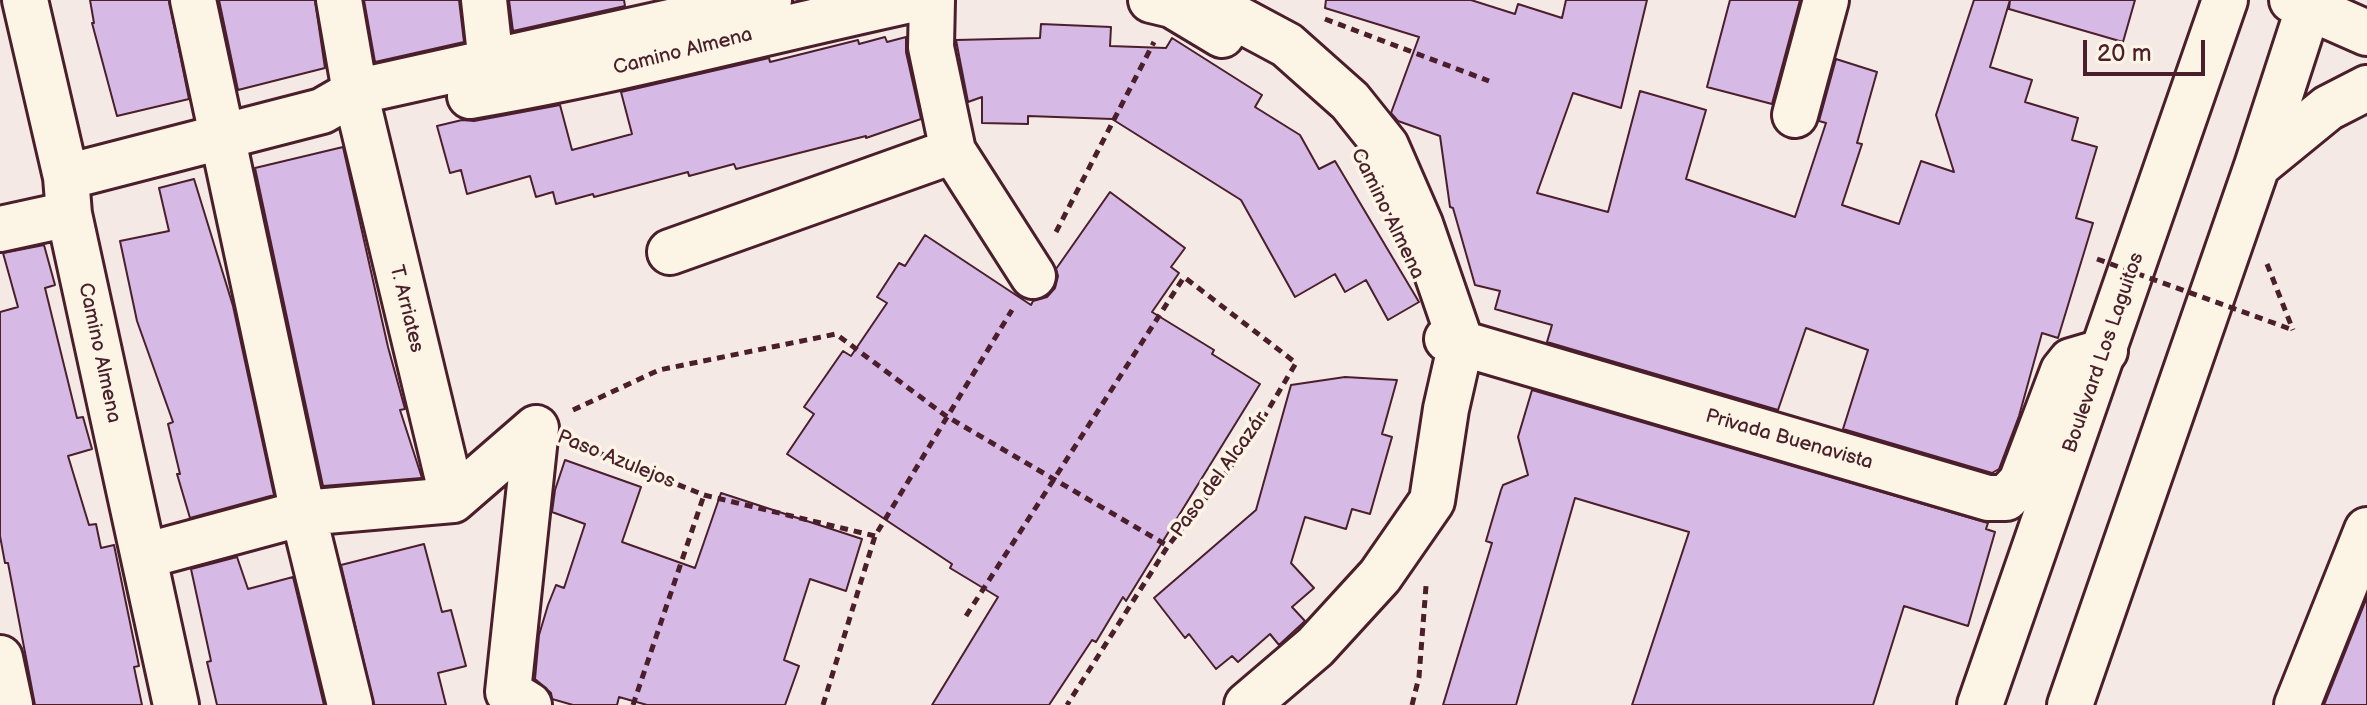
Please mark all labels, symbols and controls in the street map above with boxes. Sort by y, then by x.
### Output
street label: Camino Almena [611,23,755,81]
scale bar [2087,24,2209,74]
text: 20 m [2097,39,2152,68]
street label: Camino Almena [1345,145,1429,283]
street label: Boulevard Los Laguitos [2058,250,2150,456]
street label: T. Arriates [384,263,428,355]
street label: Camino Almena [72,281,126,425]
street label: Privada Buenavista [1703,405,1875,475]
street label: Paso del Alcazár [1166,408,1274,542]
street label: Paso Azulejos [554,425,678,495]

